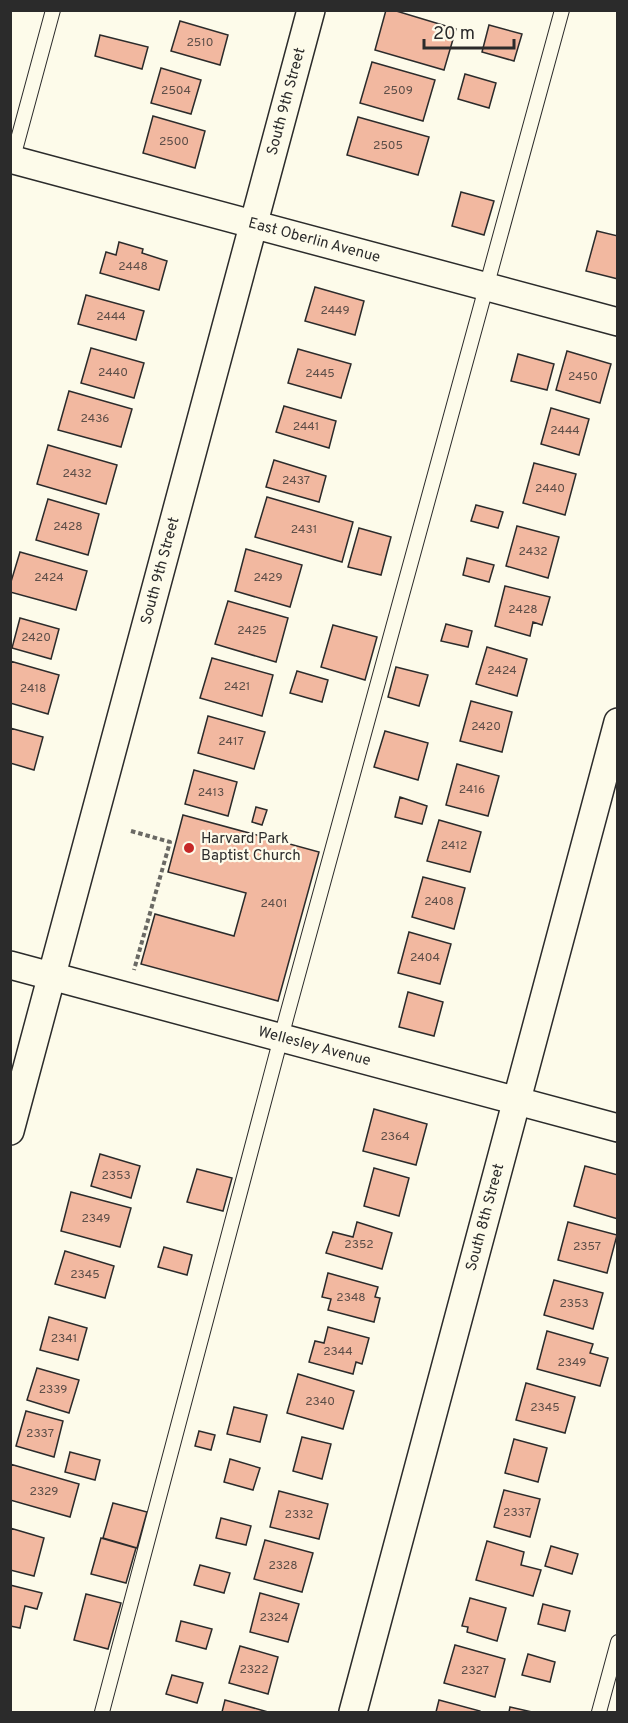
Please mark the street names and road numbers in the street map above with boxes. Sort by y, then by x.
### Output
street label: South 9th Street [263,46,310,157]
street label: East Oberlin Avenue [246,214,382,267]
street label: South 9th Street [137,515,184,627]
street label: Wellesley Avenue [256,1022,373,1071]
street label: South 8th Street [462,1162,509,1273]

